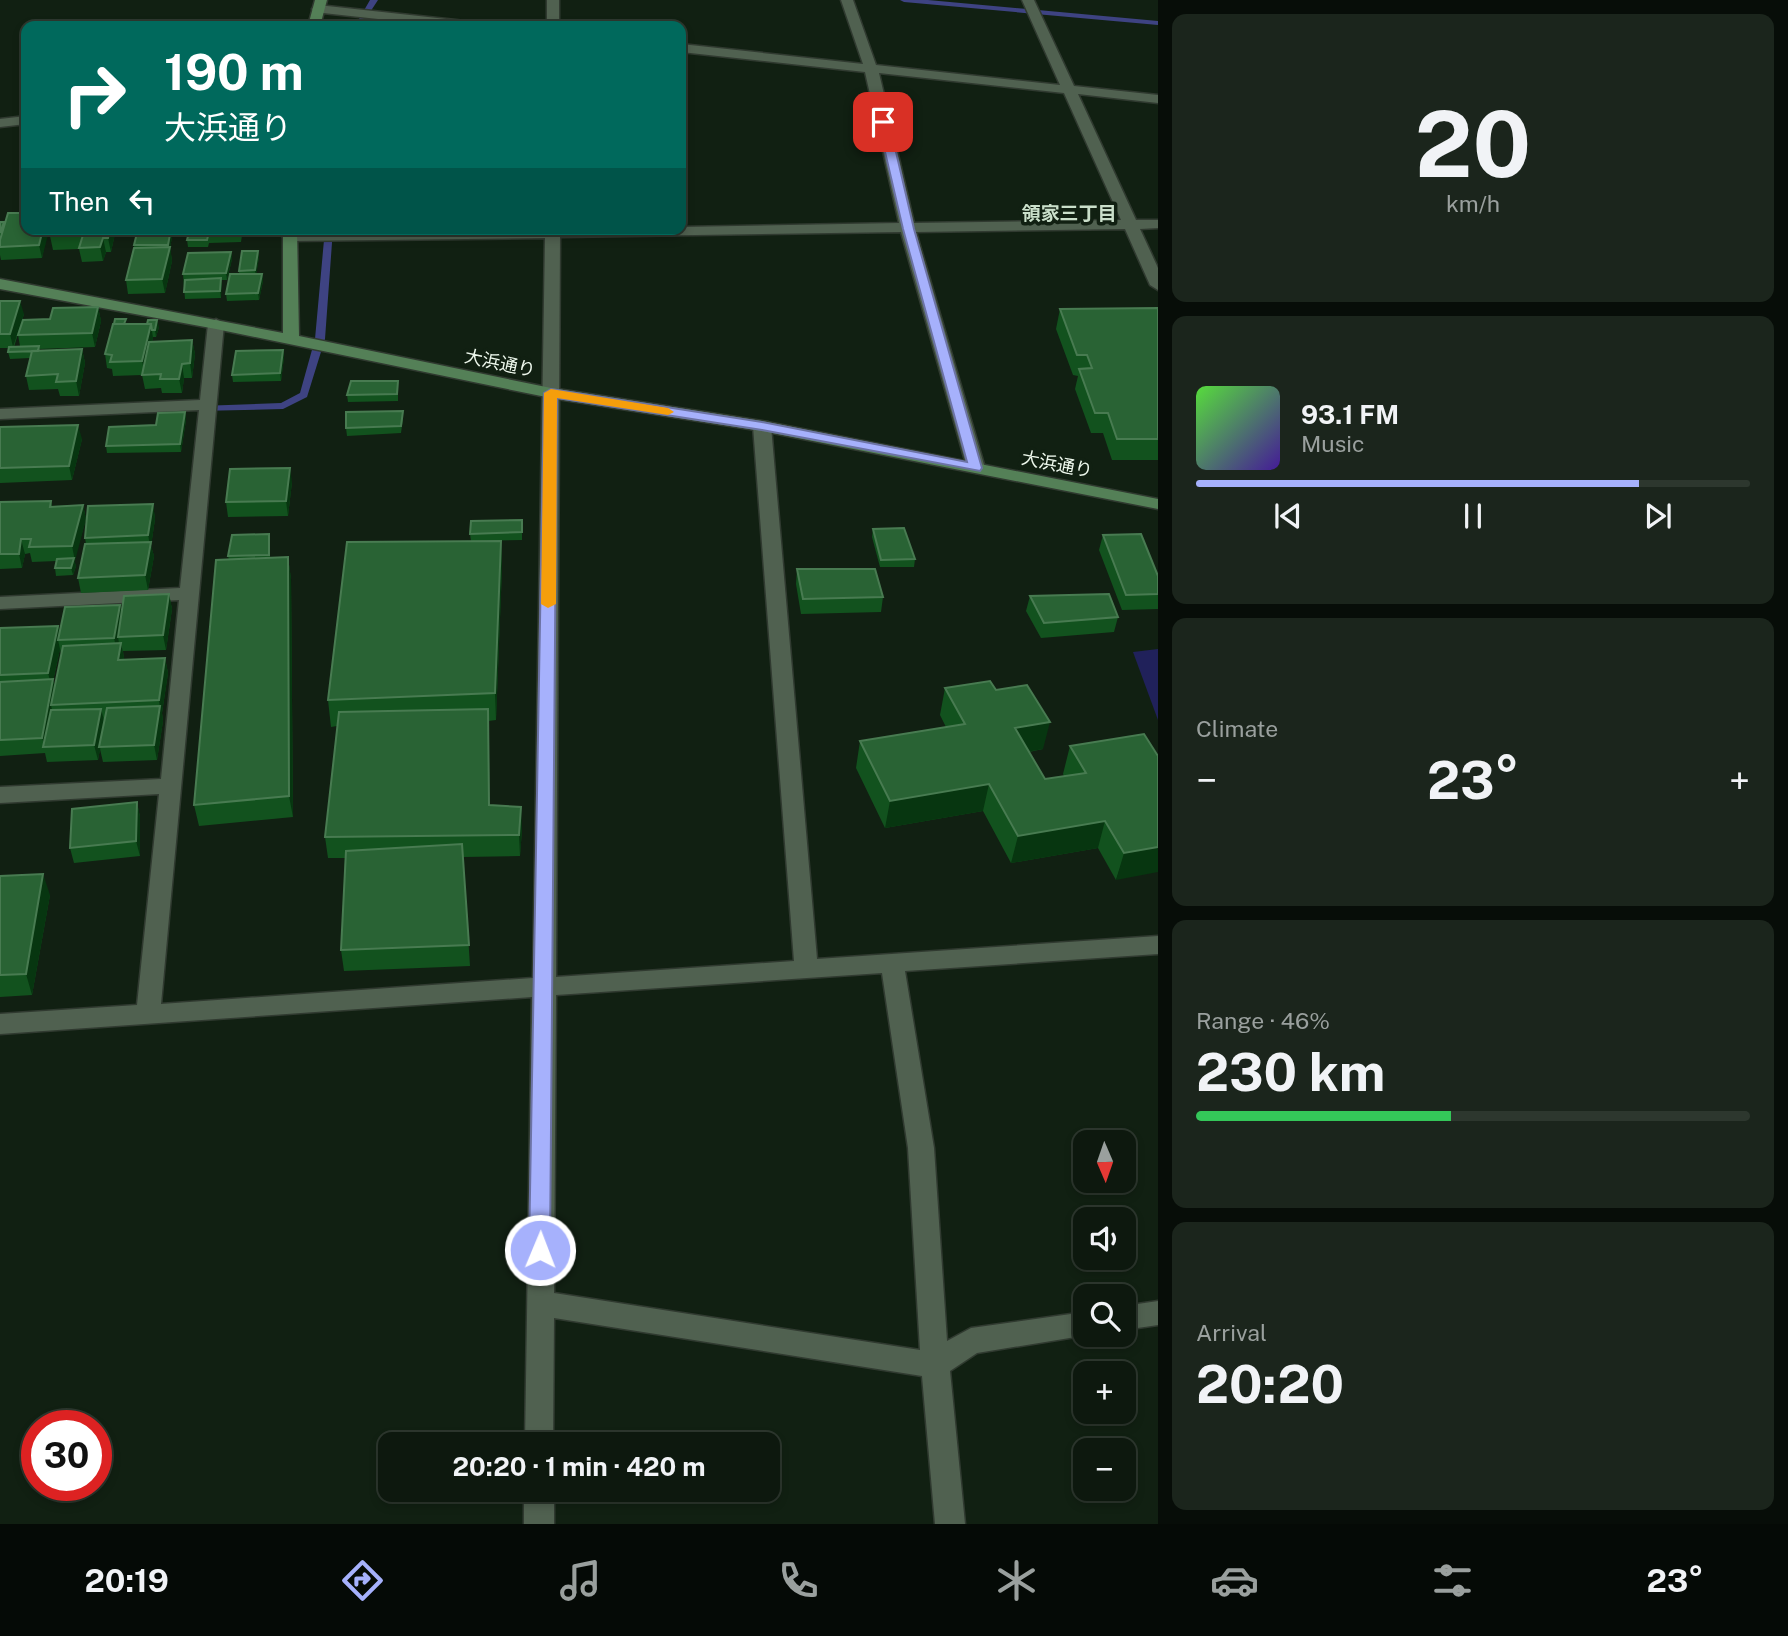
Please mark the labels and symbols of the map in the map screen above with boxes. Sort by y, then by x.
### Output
pin [853,92,913,152]
district label: 領家三丁目 [1021,202,1117,224]
street label: 大浜通り [463,345,537,381]
street label: 大浜通り [1020,447,1094,481]
north arrow [1073,1130,1136,1194]
position arrow [503,1213,577,1287]
speed limit sign: 30 [21,1410,112,1501]

